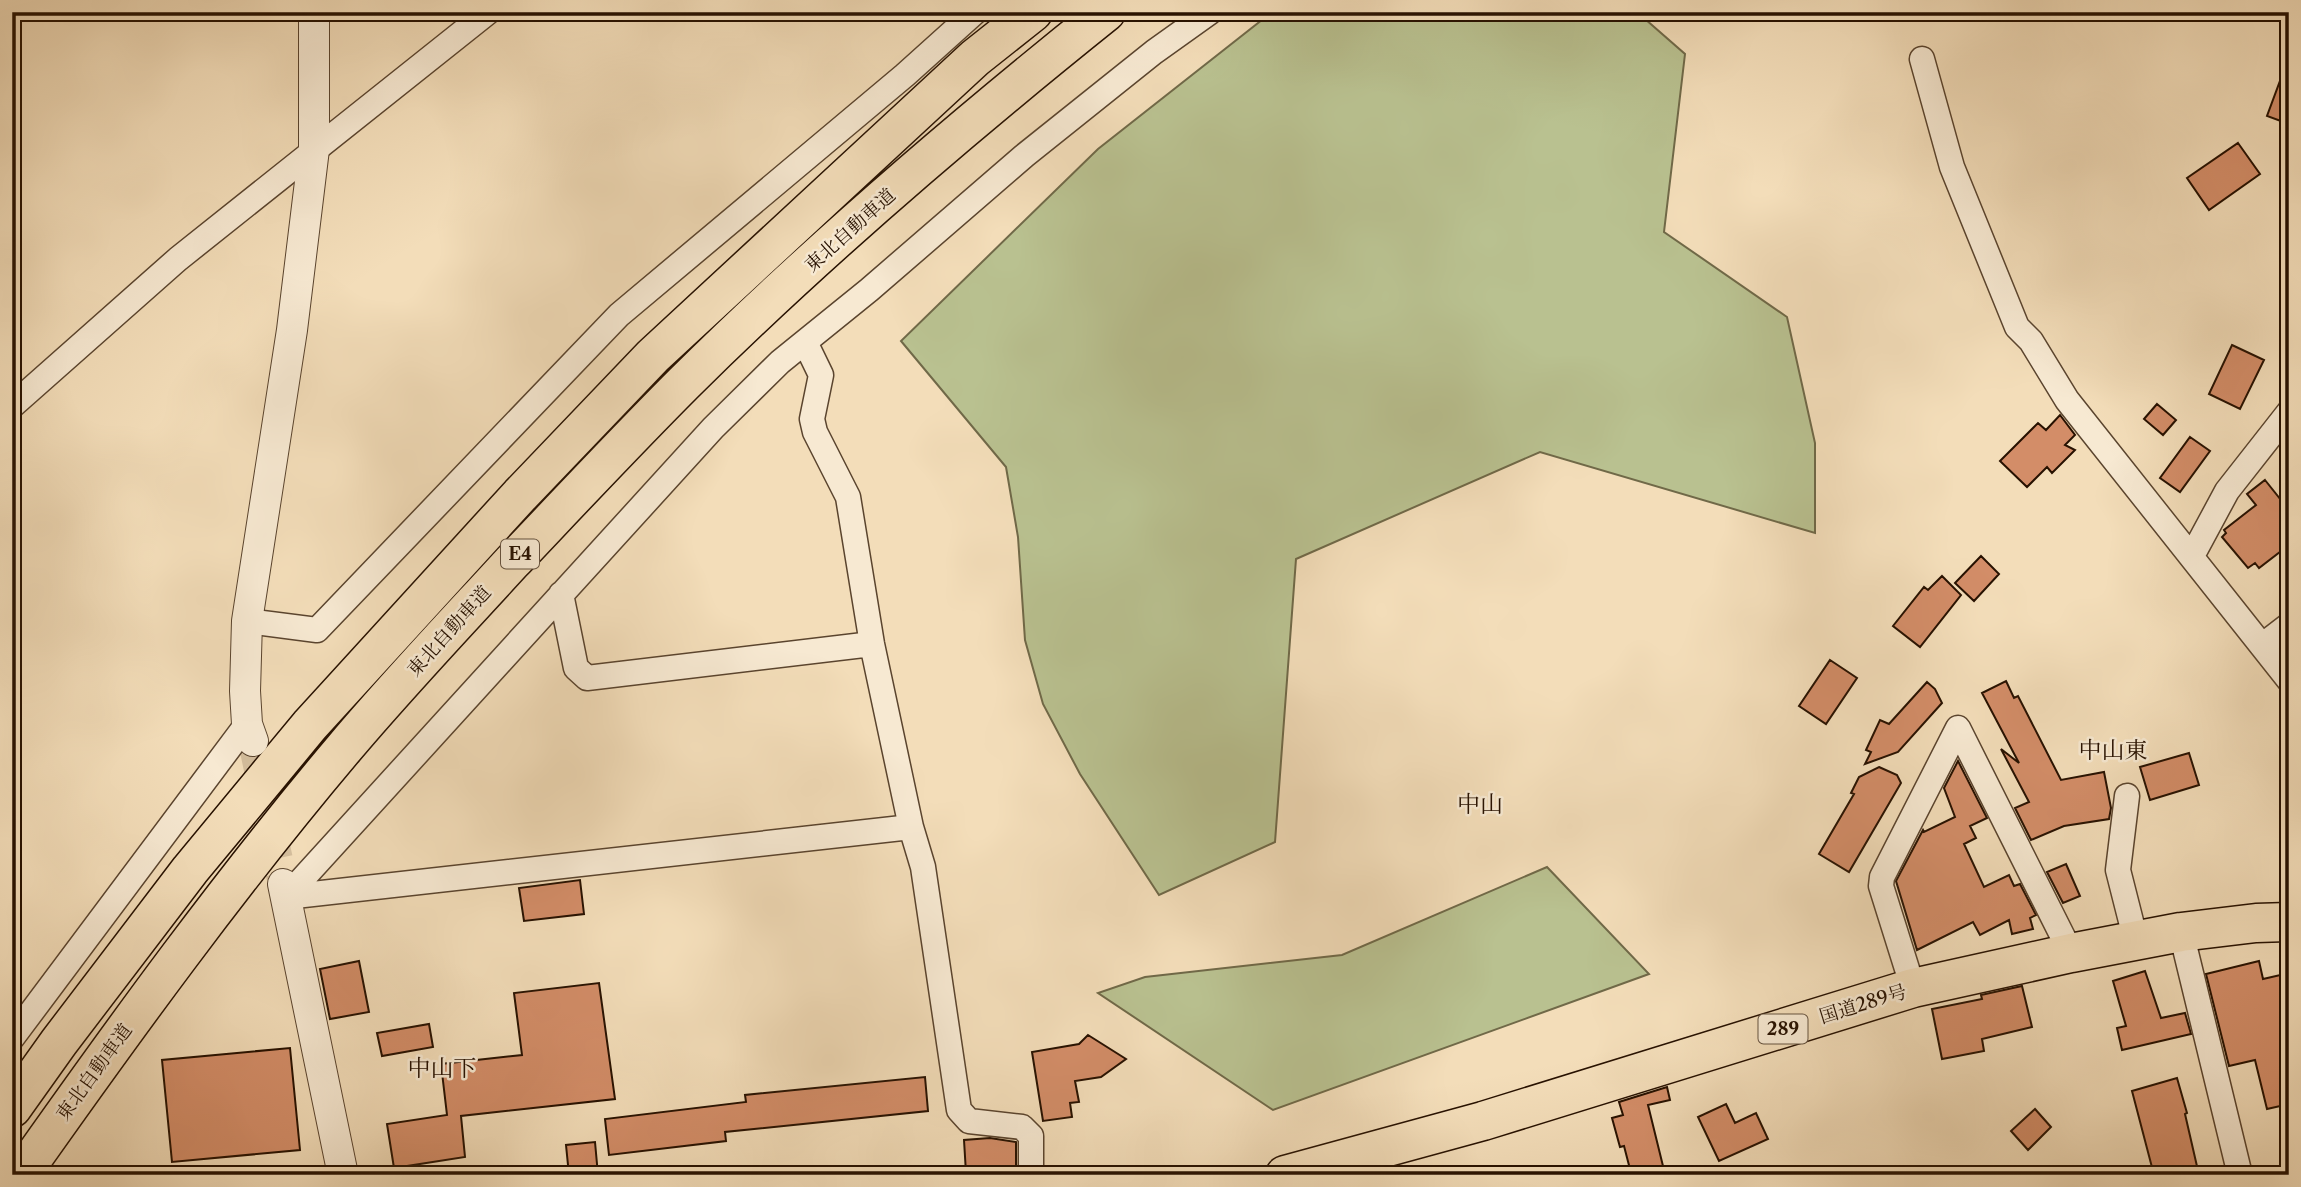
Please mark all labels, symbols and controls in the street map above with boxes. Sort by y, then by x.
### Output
street label: 東北自動車道 [800,183,900,277]
road number: E4 [501,540,539,568]
street label: 東北自動車道 [402,581,496,681]
district label: 中山東 [2079,736,2148,764]
district label: 中山 [1457,790,1503,818]
street label: 国道289号 [1816,980,1910,1028]
road number: 289 [1758,1014,1808,1044]
street label: 東北自動車道 [51,1019,137,1125]
district label: 中山下 [408,1054,477,1082]

